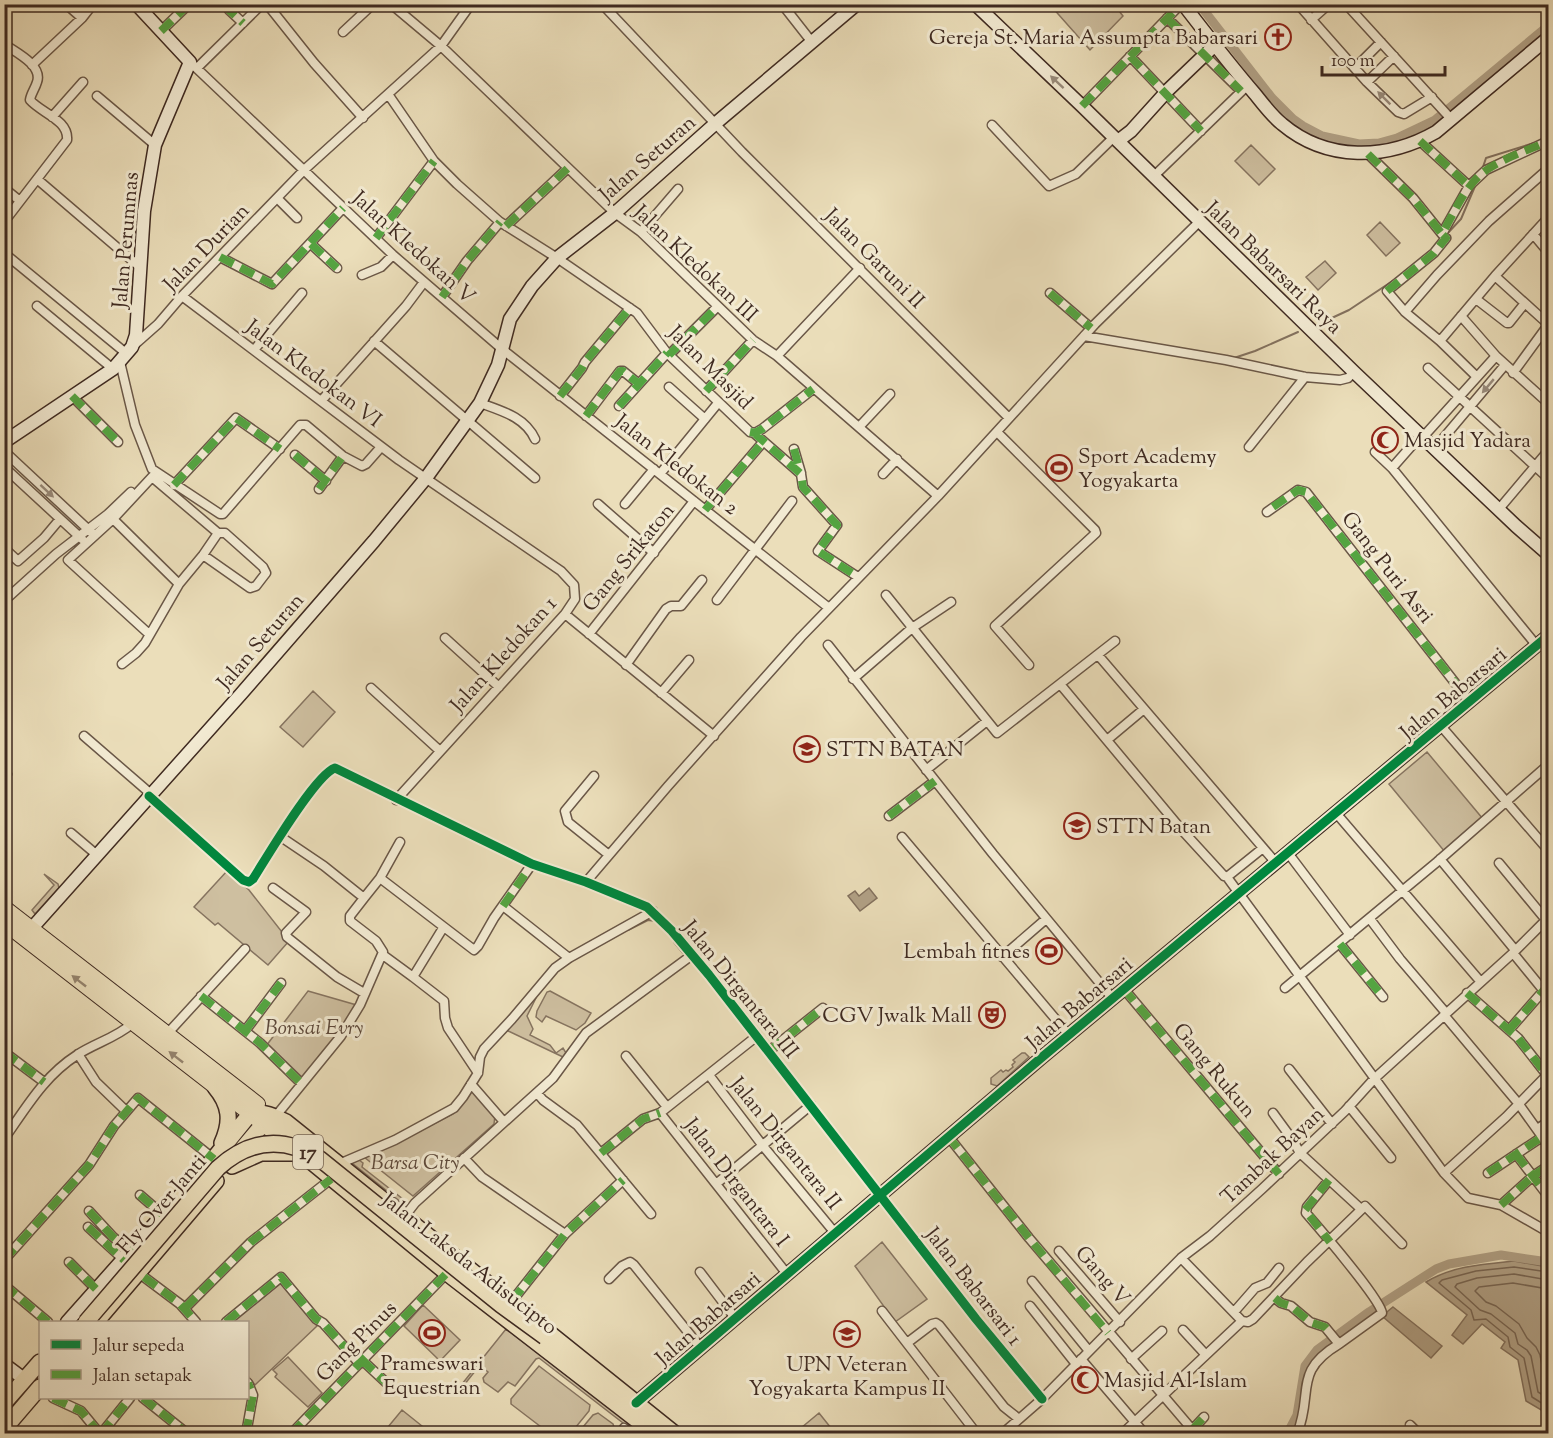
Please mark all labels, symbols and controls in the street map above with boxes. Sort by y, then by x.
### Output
church icon: Gereja St. Maria Assumpta Babarsari [1263,22,1293,52]
place label: Gereja St. Maria Assumpta Babarsari [929,24,1258,54]
scale bar [1322,39,1445,77]
text: 100 m [1331,49,1375,75]
one-way arrow [1050,76,1065,89]
one-way arrow [1377,91,1391,106]
street label: Jalan Seturan [593,109,703,211]
street label: Jalan Perumnas [106,171,148,311]
street label: Jalan Kledokan V [344,184,481,312]
street label: Jalan Babarsari Raya [1197,194,1348,342]
street label: Jalan Durian [157,197,257,300]
street label: Jalan Kledokan III [625,198,764,330]
street label: Jalan Garuni II [816,202,931,317]
street label: Jalan Kledokan VI [238,313,387,436]
street label: Jalan Masjid [660,319,759,418]
one-way arrow [1482,378,1495,394]
street label: Jalan Kledokan 2 [607,407,744,524]
mosque icon: Masjid Yadara [1370,425,1400,455]
place label: Masjid Yadara [1404,427,1531,457]
place label: Sport Academy Yogyakarta [1078,443,1217,497]
sports icon: Sport Academy Yogyakarta [1044,453,1074,483]
one-way arrow [40,484,55,498]
street label: Gang Srikaton [576,497,683,619]
street label: Gang Puri Asri [1333,506,1440,631]
street label: Jalan Seturan [210,587,312,698]
street label: Jalan Kledokan 1 [443,591,565,721]
street label: Jalan Babarsari [1394,641,1514,749]
school or university icon: STTN BATAN [792,734,822,764]
place label: STTN BATAN [826,736,964,766]
school or university icon: STTN Batan [1062,811,1092,841]
place label: STTN Batan [1096,813,1211,843]
street label: Jalan Dirgantara III [674,914,805,1066]
sports icon: Lembah fitnes [1034,936,1064,966]
place label: Lembah fitnes [904,938,1030,968]
street label: Jalan Babarsari [1020,951,1140,1059]
one-way arrow [72,976,87,988]
theatre icon: CGV Jwalk Mall [977,1000,1007,1030]
place label: CGV Jwalk Mall [822,1002,972,1032]
park label: Bonsai Evry [265,1014,363,1044]
street label: Gang Rukun [1165,1017,1262,1125]
one-way arrow [168,1050,184,1063]
street label: Jalan Dirgantara II [725,1072,847,1214]
street label: Tambak Bayan [1215,1100,1332,1212]
street label: Jalan Dirgantara I [679,1113,795,1251]
road number: 17 [293,1135,323,1169]
street label: Fly Over Janti [111,1149,214,1262]
park label: Barsa City [371,1149,459,1179]
street label: Jalan Laksda Adisucipto [374,1186,563,1343]
street label: Jalan Babarsari 1 [916,1221,1028,1353]
street label: Gang V [1067,1240,1136,1313]
street label: Jalan Babarsari [649,1265,769,1374]
street label: Gang Pinus [310,1295,405,1390]
sports icon: Prameswari Equestrian [417,1318,447,1348]
school or university icon: UPN Veteran Yogyakarta Kampus II [832,1319,862,1349]
legend [39,1321,249,1399]
text: Jalur sepeda [92,1334,184,1360]
place label: Prameswari Equestrian [380,1350,484,1404]
place label: UPN Veteran Yogyakarta Kampus II [748,1351,946,1405]
text: Jalan setapak [92,1364,192,1390]
mosque icon: Masjid Al-Islam [1070,1365,1100,1395]
place label: Masjid Al-Islam [1104,1367,1247,1397]

